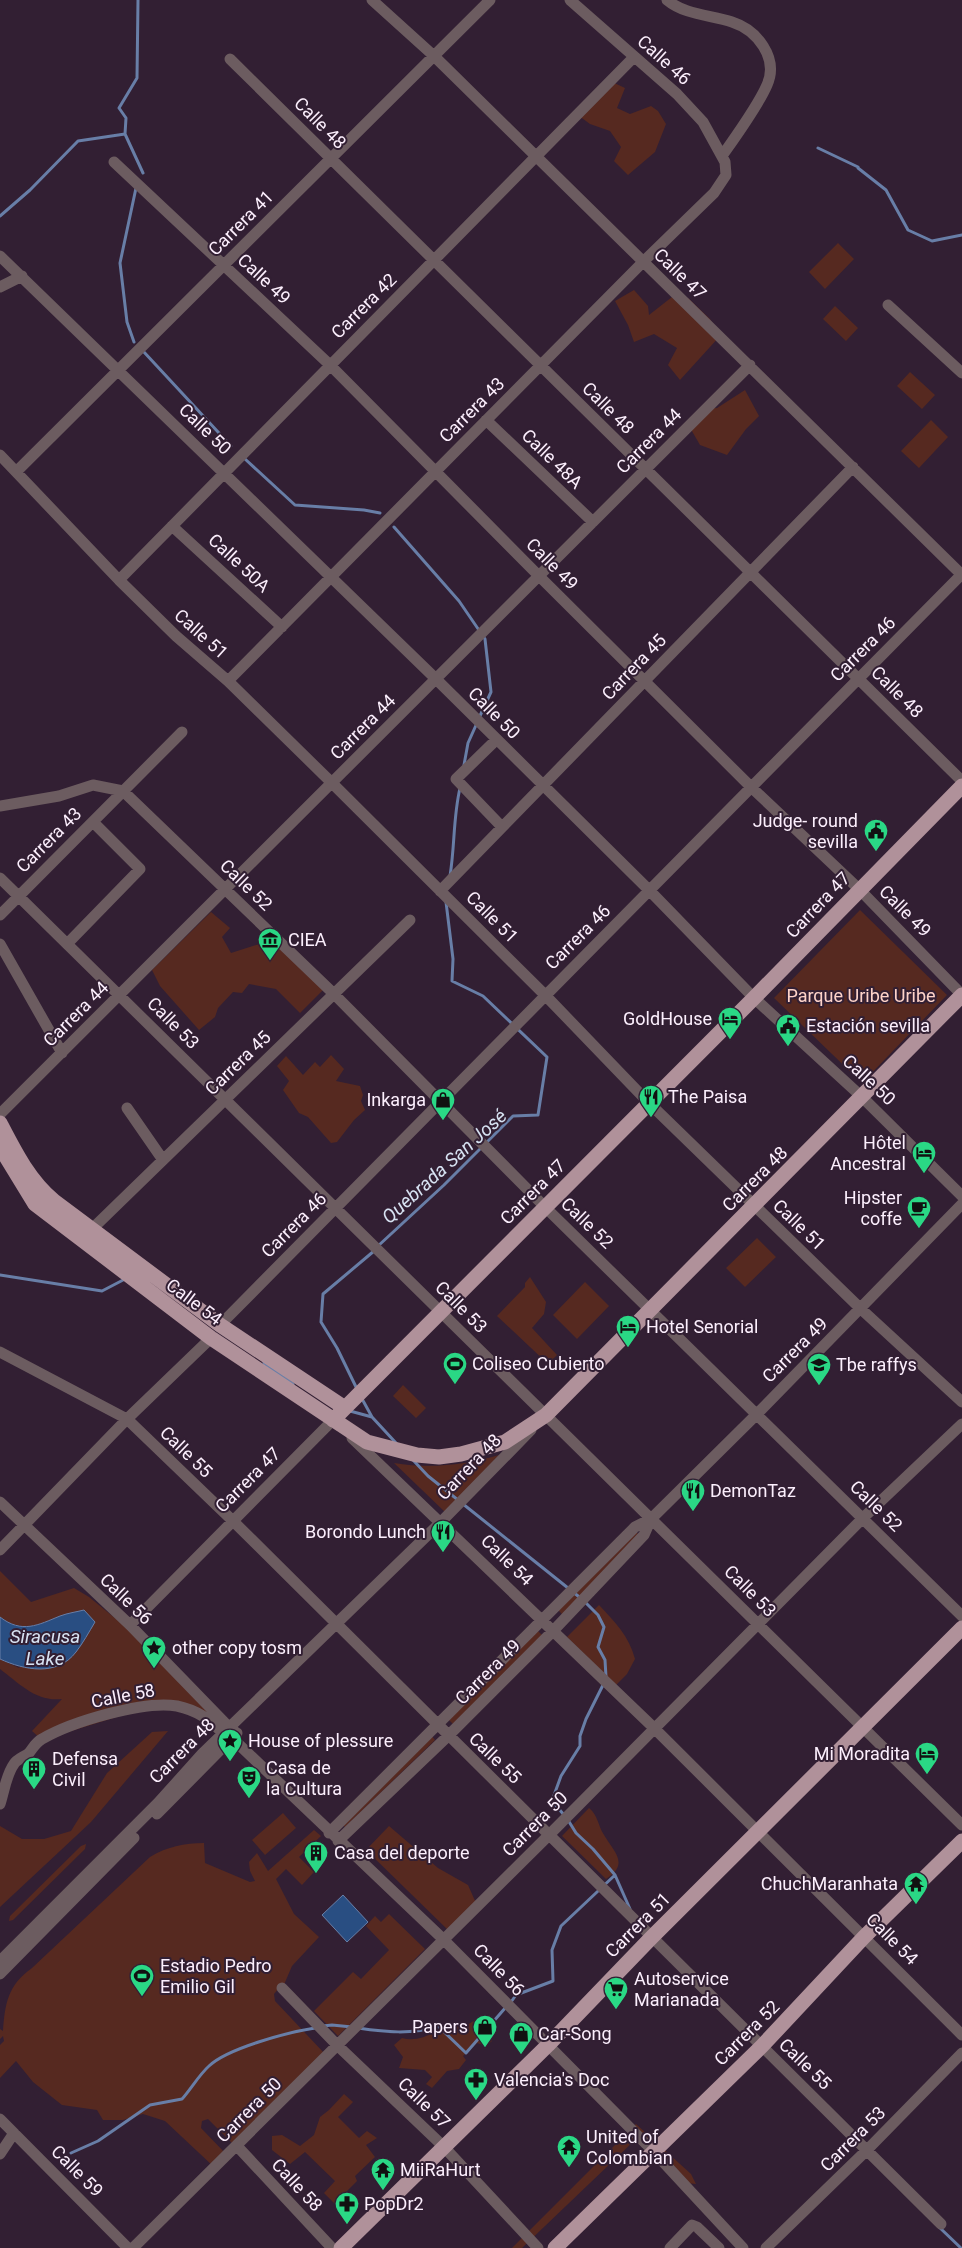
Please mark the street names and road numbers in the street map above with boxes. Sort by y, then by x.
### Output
street label: Calle 46 [633,30,695,89]
street label: Calle 48 [290,92,351,153]
street label: Carrera 41 [204,186,278,260]
street label: Calle 47 [650,244,711,304]
street label: Calle 49 [234,249,295,308]
street label: Carrera 42 [327,269,401,343]
street label: Carrera 43 [435,373,509,447]
street label: Calle 48 [578,377,639,438]
street label: Calle 50 [175,399,236,459]
street label: Carrera 44 [612,404,686,478]
street label: Calle 48A [518,425,587,493]
street label: Calle 50A [204,529,275,596]
street label: Calle 49 [522,533,583,594]
street label: Calle 51 [170,604,232,663]
street label: Carrera 46 [826,612,900,686]
street label: Carrera 45 [597,629,670,704]
street label: Calle 48 [867,661,928,722]
street label: Calle 50 [464,682,525,743]
street label: Carrera 44 [326,690,400,764]
street label: Carrera 43 [12,803,86,877]
street label: Calle 52 [216,855,277,915]
street label: Carrera 47 [781,867,854,942]
street label: Calle 49 [875,880,936,941]
street label: Calle 51 [462,886,523,947]
street label: Carrera 46 [541,900,615,974]
street label: Carrera 44 [39,977,113,1051]
street label: Calle 53 [143,992,204,1053]
street label: Carrera 45 [200,1026,275,1099]
street label: Calle 50 [839,1050,900,1109]
street label: Carrera 48 [718,1142,792,1216]
street label: Carrera 47 [496,1155,570,1229]
street label: Carrera 46 [257,1188,331,1262]
street label: Calle 52 [557,1193,618,1253]
street label: Calle 51 [769,1195,830,1255]
street label: Calle 54 [162,1274,226,1329]
street label: Calle 53 [431,1276,492,1337]
street label: Carrera 49 [758,1313,832,1387]
street label: Calle 55 [156,1422,217,1482]
street label: Carrera 48 [432,1429,505,1504]
street label: Carrera 47 [211,1443,285,1517]
street label: Calle 52 [846,1476,907,1536]
street label: Calle 54 [477,1530,538,1590]
street label: Calle 53 [720,1560,781,1621]
street label: Calle 56 [96,1569,157,1629]
street label: Carrera 49 [451,1635,525,1709]
street label: Calle 58 [89,1679,157,1712]
street label: Carrera 48 [145,1714,219,1788]
street label: Calle 55 [465,1728,526,1788]
street label: Carrera 50 [498,1787,572,1861]
street label: Carrera 51 [601,1888,675,1962]
street label: Calle 54 [862,1908,923,1969]
street label: Calle 56 [469,1939,529,2000]
street label: Carrera 52 [710,1996,784,2070]
street label: Calle 55 [775,2034,836,2094]
street label: Carrera 50 [212,2073,286,2147]
street label: Calle 57 [394,2073,455,2133]
street label: Carrera 53 [816,2102,890,2176]
street label: Calle 59 [47,2140,108,2201]
street label: Calle 58 [268,2154,327,2215]

